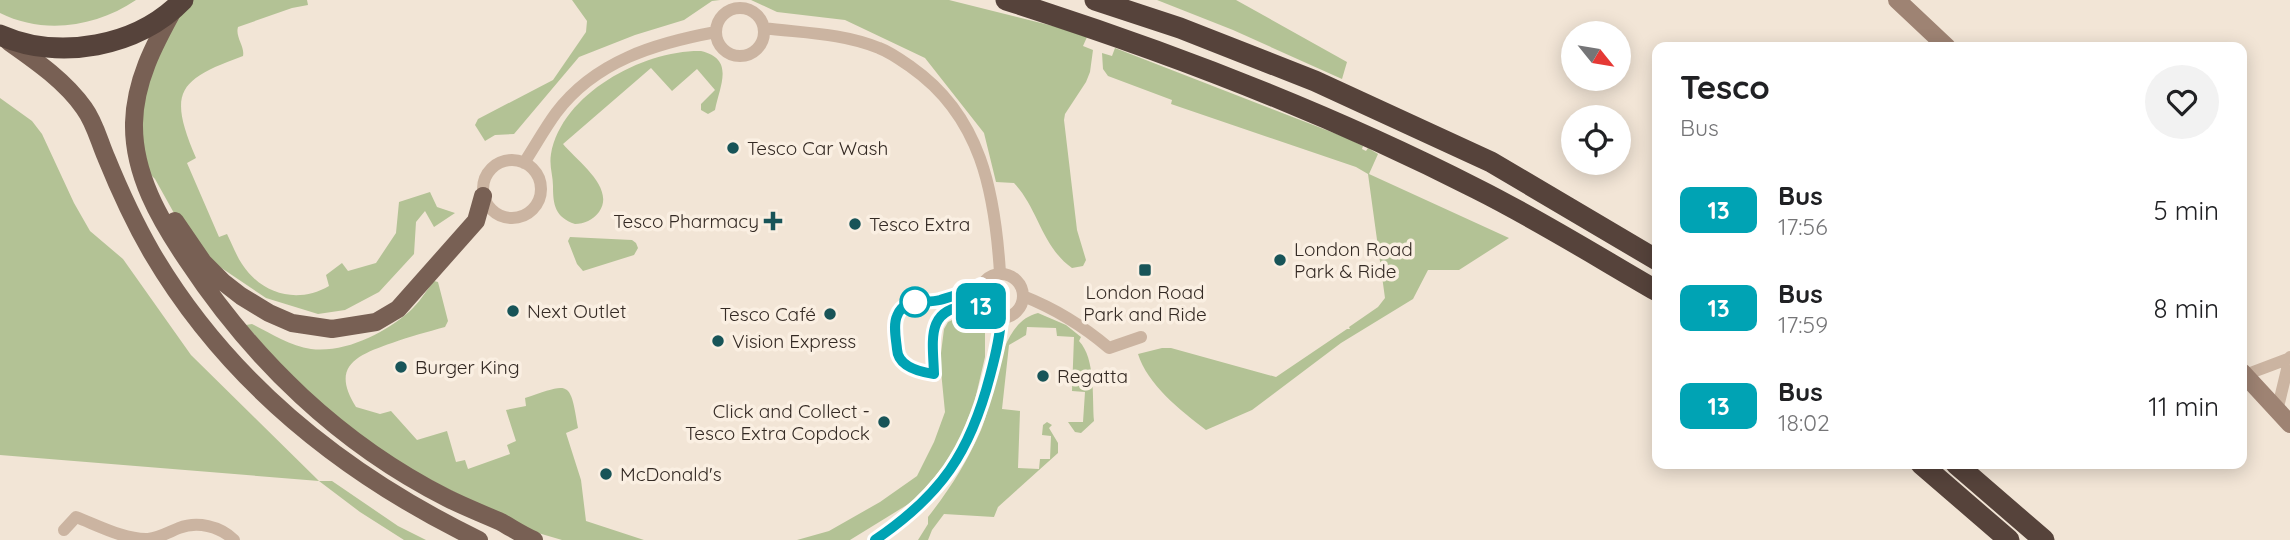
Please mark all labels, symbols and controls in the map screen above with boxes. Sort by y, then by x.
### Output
north arrow [1561,21,1631,91]
map controls [1561,21,1631,175]
button: heart [2145,65,2219,139]
text: Tesco [1680,66,1770,107]
button: locate [1561,105,1631,175]
text: Bus [1680,113,1719,142]
place label: Tesco Car Wash [747,136,888,160]
marker: Tesco Car Wash [725,140,741,156]
text: Bus [1778,179,1823,212]
text: 5 min [2153,194,2219,227]
text: 13 [1707,195,1730,225]
place label: Tesco Pharmacy [613,209,759,233]
place label: Tesco Extra [869,212,970,236]
text: 17:56 [1778,212,1828,241]
marker: Tesco Pharmacy [765,213,781,229]
marker: Tesco Extra [847,216,863,232]
place label: London Road Park & Ride [1294,237,1413,283]
marker: London Road Park & Ride [1272,252,1288,268]
marker: London Road Park and Ride [1137,262,1153,278]
text: Bus [1778,277,1823,310]
place label: London Road Park and Ride [1083,280,1207,326]
line badge: 13 [950,283,1012,329]
unlabelled marker [900,287,930,317]
text: 13 [970,291,992,321]
text: 8 min [2154,292,2219,325]
text: 13 [1707,293,1730,323]
place label: Next Outlet [527,299,626,323]
place label: Tesco Café [720,302,816,326]
marker: Next Outlet [505,303,521,319]
marker: Tesco Café [822,306,838,322]
text: 17:59 [1778,310,1828,339]
place label: Vision Express [732,329,856,353]
marker: Vision Express [710,333,726,349]
place label: Burger King [415,355,520,379]
marker: Burger King [393,359,409,375]
place label: Regatta [1057,364,1128,388]
marker: Regatta [1035,368,1051,384]
text: Bus [1778,375,1823,408]
text: 11 min [2148,390,2219,423]
text: 13 [1707,391,1730,421]
place label: Click and Collect - Tesco Extra Copdock [685,399,870,445]
text: 18:02 [1778,408,1830,437]
marker: Click and Collect - Tesco Extra Copdock [876,414,892,430]
place label: McDonald's [620,462,722,486]
marker: McDonald's [598,466,614,482]

